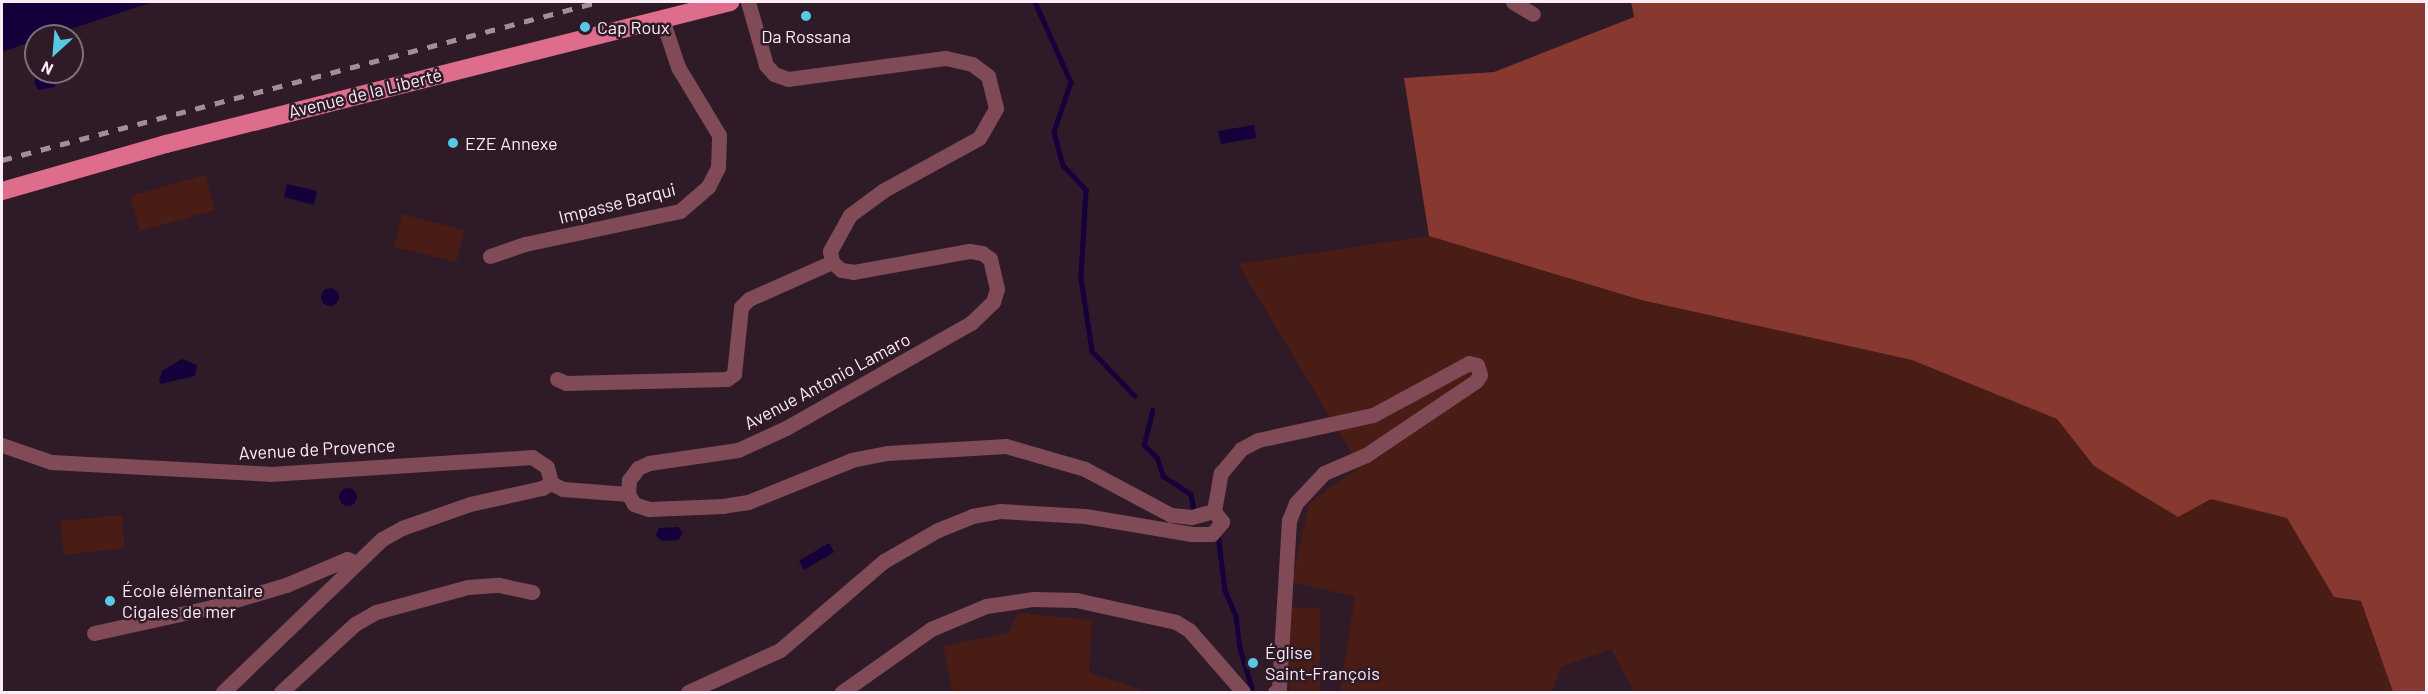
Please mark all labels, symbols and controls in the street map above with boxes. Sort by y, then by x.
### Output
marker: Da Rossana [799,9,813,23]
place label: Cap Roux [597,16,670,38]
marker: Cap Roux [578,20,592,34]
north arrow [24,24,84,84]
place label: Da Rossana [761,25,851,47]
text: N [38,58,56,80]
street label: Avenue de la Liberté [286,63,444,123]
place label: EZE Annexe [465,132,558,154]
marker: EZE Annexe [446,136,460,150]
street label: Impasse Barqui [556,178,678,228]
street label: Avenue Antonio Lamaro [740,328,914,434]
street label: Avenue de Provence [238,434,396,464]
place label: École élémentaire Cigales de mer [122,580,263,622]
marker: École élémentaire Cigales de mer [103,594,117,608]
place label: Église Saint-François [1265,642,1380,684]
marker: Église Saint-François [1246,656,1260,670]

